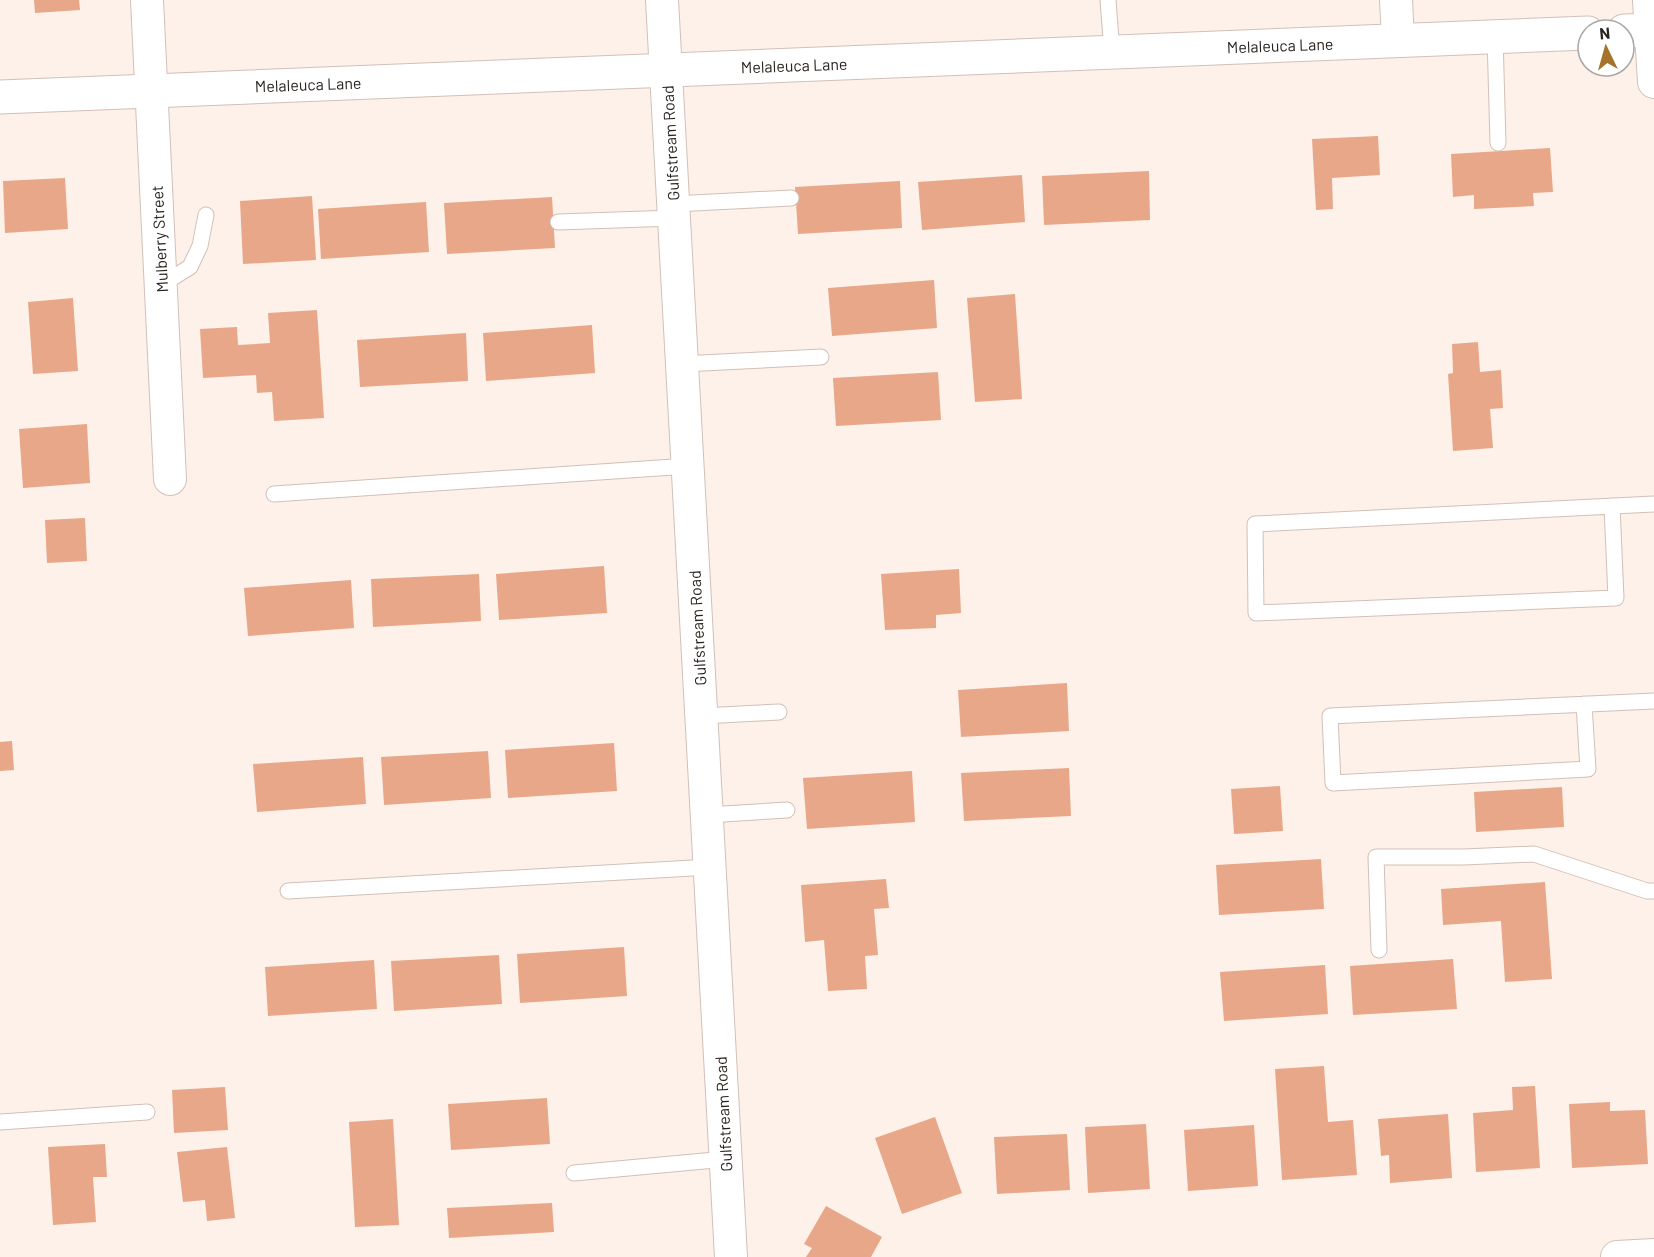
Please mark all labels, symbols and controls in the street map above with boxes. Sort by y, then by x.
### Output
north arrow [1576,18,1636,78]
text: N [1599,23,1611,42]
street label: Melaleuca Lane [1226,34,1334,56]
street label: Melaleuca Lane [740,54,848,76]
street label: Melaleuca Lane [254,73,362,95]
street label: Gulfstream Road [657,85,683,201]
street label: Mulberry Street [147,185,171,293]
street label: Gulfstream Road [684,570,710,686]
street label: Gulfstream Road [710,1056,736,1172]

